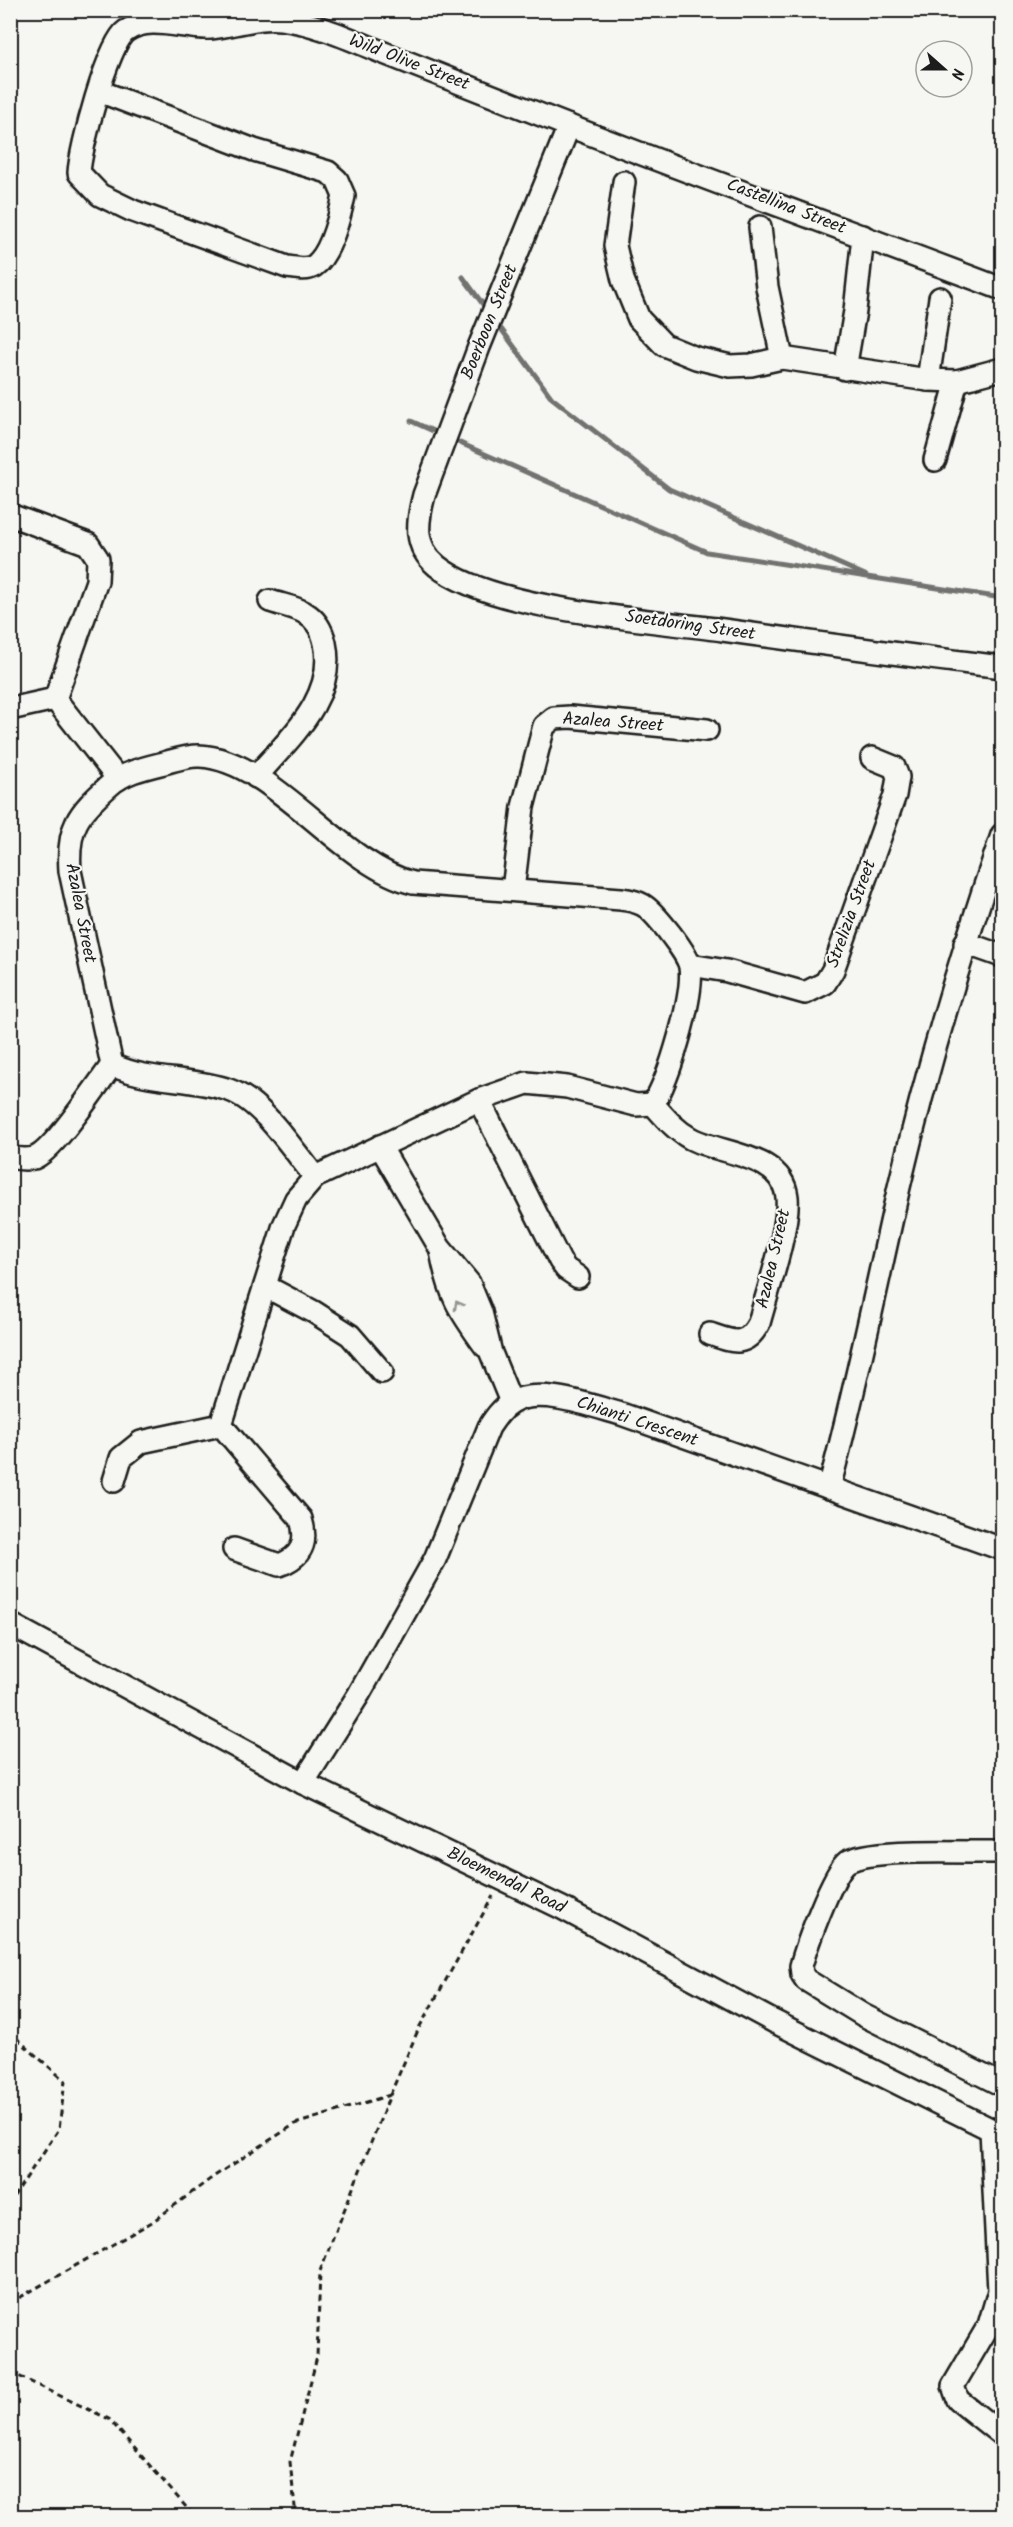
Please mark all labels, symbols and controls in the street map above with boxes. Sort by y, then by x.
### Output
street label: Wild Olive Street [344,27,475,100]
north arrow [914,39,974,99]
text: N [943,65,970,83]
street label: Castellina Street [722,171,851,243]
street label: Boerboon Street [454,259,527,384]
street label: Soetdoring Street [623,603,758,650]
street label: Azalea Street [562,705,665,741]
street label: Strelizia Street [819,855,885,972]
street label: Azalea Street [56,861,104,966]
street label: Azalea Street [748,1205,800,1312]
one-way arrow [454,1301,465,1311]
street label: Chianti Crescent [572,1389,703,1456]
street label: Bloemendal Road [442,1840,571,1923]

